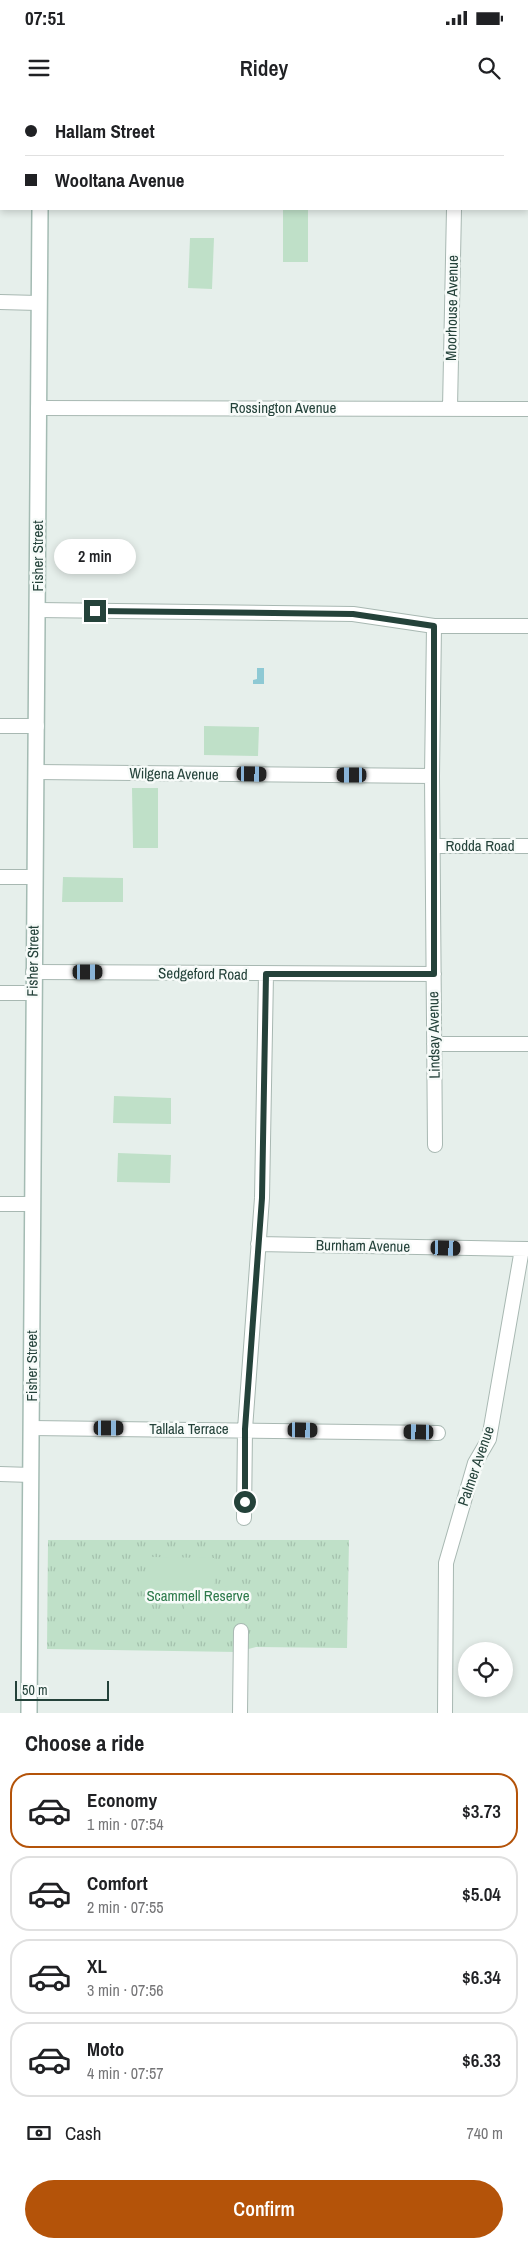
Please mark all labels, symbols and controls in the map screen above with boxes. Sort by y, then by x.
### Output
text: 07:51 [25,5,65,31]
text: Ridey [240,53,288,83]
icon: menu [25,54,53,82]
icon: search [475,54,503,82]
text: Hallam Street [55,118,155,144]
text: Wooltana Avenue [55,167,184,193]
street label: Moorhouse Avenue [440,255,463,361]
street label: Rossington Avenue [230,397,336,418]
street label: Fisher Street [27,520,48,592]
callout: 2 min [54,538,136,574]
text: 2 min [78,545,112,567]
route end [84,600,106,622]
street label: Wilgena Avenue [129,762,219,785]
car [236,766,267,782]
car [337,768,367,783]
street label: Rodda Road [445,835,515,856]
street label: Fisher Street [21,925,44,997]
street label: Sedgeford Road [158,962,248,985]
car [73,965,103,980]
street label: Lindsay Avenue [422,991,445,1079]
street label: Burnham Avenue [316,1234,410,1257]
car [430,1240,461,1256]
street label: Fisher Street [21,1330,42,1402]
street label: Tallala Terrace [149,1418,229,1439]
car [94,1421,124,1436]
car [287,1422,318,1438]
street label: Palmer Avenue [452,1423,499,1509]
car [403,1424,434,1440]
route start [234,1491,256,1513]
park label: Scammell Reserve [146,1585,250,1606]
map controls [458,1642,513,1697]
button: locate [458,1642,513,1697]
scale bar [15,1678,109,1701]
text: 50 m [22,1681,48,1699]
text: Choose a ride [25,1728,144,1758]
text: Economy [87,1787,157,1813]
icon: car [27,1788,72,1833]
text: $3.73 [462,1798,501,1824]
text: 1 min · 07:54 [87,1813,164,1835]
text: Comfort [87,1870,148,1896]
icon: car [27,1871,72,1916]
text: $5.04 [462,1881,501,1907]
text: 2 min · 07:55 [87,1896,164,1918]
text: XL [87,1953,107,1979]
icon: car [27,1954,72,1999]
text: $6.34 [462,1964,501,1990]
text: 3 min · 07:56 [87,1979,164,2001]
text: Moto [87,2036,124,2062]
icon: car [27,2037,72,2082]
text: $6.33 [462,2047,501,2073]
text: 4 min · 07:57 [87,2062,164,2084]
icon: cash [25,2119,53,2147]
text: Cash [65,2120,101,2146]
text: 740 m [467,2122,503,2144]
button: Confirm [25,2180,503,2238]

